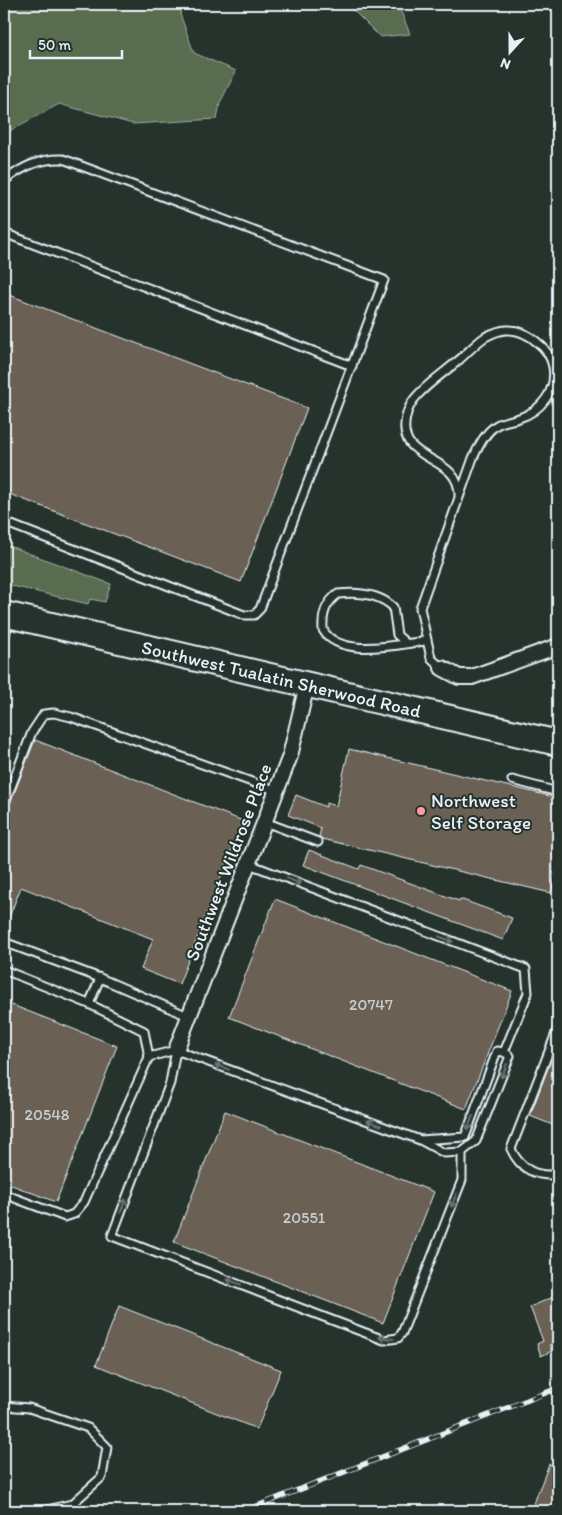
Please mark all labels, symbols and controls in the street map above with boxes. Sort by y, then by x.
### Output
scale bar [30,28,122,60]
north arrow [484,28,534,78]
text: 50 m [38,36,71,54]
text: N [498,54,513,73]
street label: Southwest Tualatin Sherwood Road [139,635,424,723]
street label: Southwest Wildrose Place [180,760,277,964]
place label: Northwest Self Storage [431,789,531,834]
marker: Northwest Self Storage [415,805,427,817]
one-way arrow [286,877,301,886]
one-way arrow [438,935,453,944]
house number: 20747 [349,995,393,1014]
one-way arrow [215,1062,230,1071]
one-way arrow [499,1063,508,1078]
house number: 20548 [24,1105,70,1124]
one-way arrow [465,1115,474,1131]
one-way arrow [367,1118,382,1127]
one-way arrow [449,1192,459,1207]
one-way arrow [119,1199,128,1214]
house number: 20551 [283,1208,326,1227]
one-way arrow [227,1277,242,1287]
one-way arrow [378,1333,394,1343]

